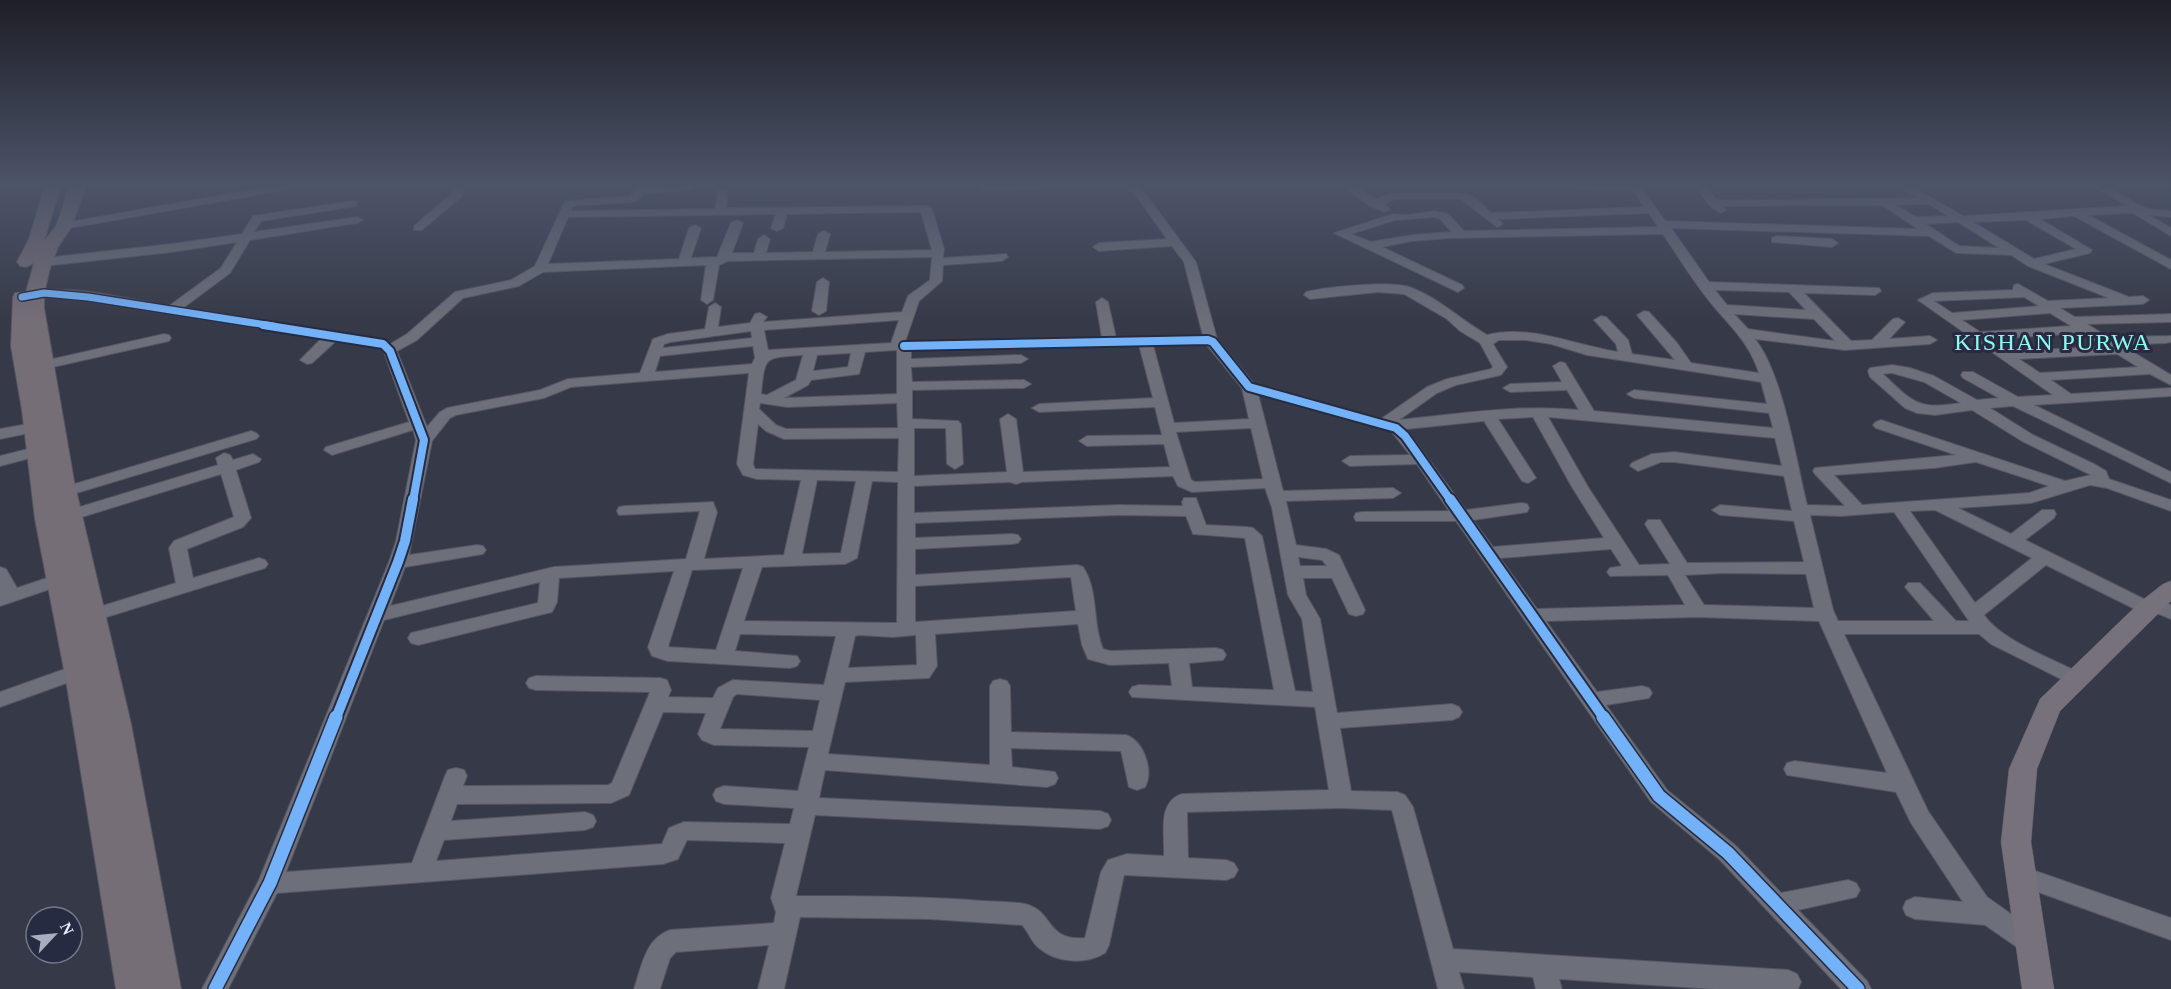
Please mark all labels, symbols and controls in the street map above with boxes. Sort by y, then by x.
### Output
district label: KISHAN PURWA [1954,329,2152,355]
north arrow [24,905,84,965]
text: N [57,920,77,938]

